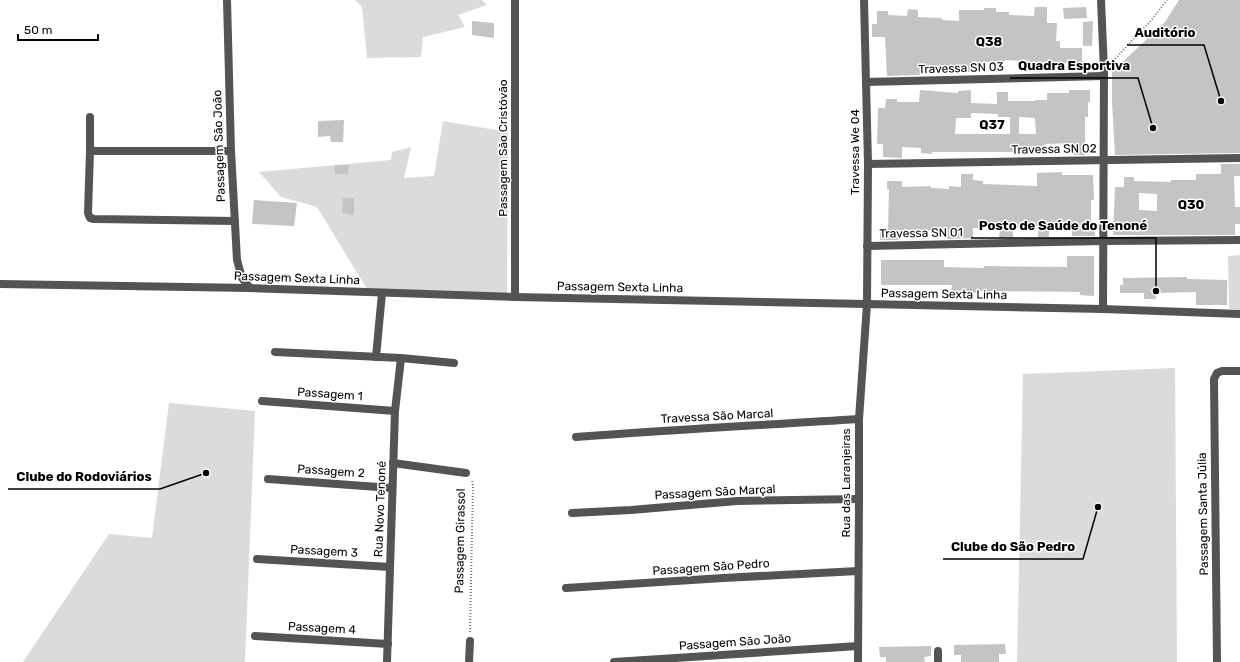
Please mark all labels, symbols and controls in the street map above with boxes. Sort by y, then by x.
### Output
scale bar [18,16,98,42]
callout: Auditório [1127,20,1204,45]
text: 50 m [24,23,52,37]
text: Auditório [1134,25,1196,40]
district label: Q38 [976,34,1003,49]
callout: Quadra Esportiva [1010,53,1138,78]
text: Quadra Esportiva [1018,58,1130,73]
street label: Travessa SN 03 [918,60,1004,76]
street label: Passagem São Cristóvão [496,79,510,217]
street label: Passagem São João [210,89,228,202]
street label: Travessa We 04 [848,109,862,195]
district label: Q37 [979,117,1005,132]
street label: Travessa SN 02 [1011,141,1097,157]
district label: Q30 [1178,197,1204,212]
callout: Posto de Saúde do Tenoné [971,213,1156,238]
text: Posto de Saúde do Tenoné [979,218,1147,233]
street label: Travessa SN 01 [879,225,963,241]
street label: Passagem Sexta Linha [234,269,360,287]
street label: Passagem Sexta Linha [557,279,683,295]
street label: Passagem Sexta Linha [881,286,1007,302]
street label: Passagem 1 [297,385,363,403]
street label: Travessa São Marcal [660,406,774,426]
street label: Rua das Laranjeiras [839,428,853,538]
street label: Passagem Santa Júlia [1195,452,1211,576]
street label: Rua Novo Tenoné [371,460,389,557]
street label: Passagem 2 [297,462,365,480]
callout: Clube do Rodoviários [8,464,160,489]
text: Clube do Rodoviários [16,469,152,484]
street label: Passagem São Marçal [654,482,776,502]
street label: Passagem Girassol [452,488,468,594]
callout: Clube do São Pedro [943,534,1083,559]
text: Clube do São Pedro [951,539,1075,554]
street label: Passagem 3 [290,542,358,560]
street label: Passagem São Pedro [652,556,770,578]
street label: Passagem 4 [288,619,357,637]
street label: Passagem São João [678,631,792,653]

